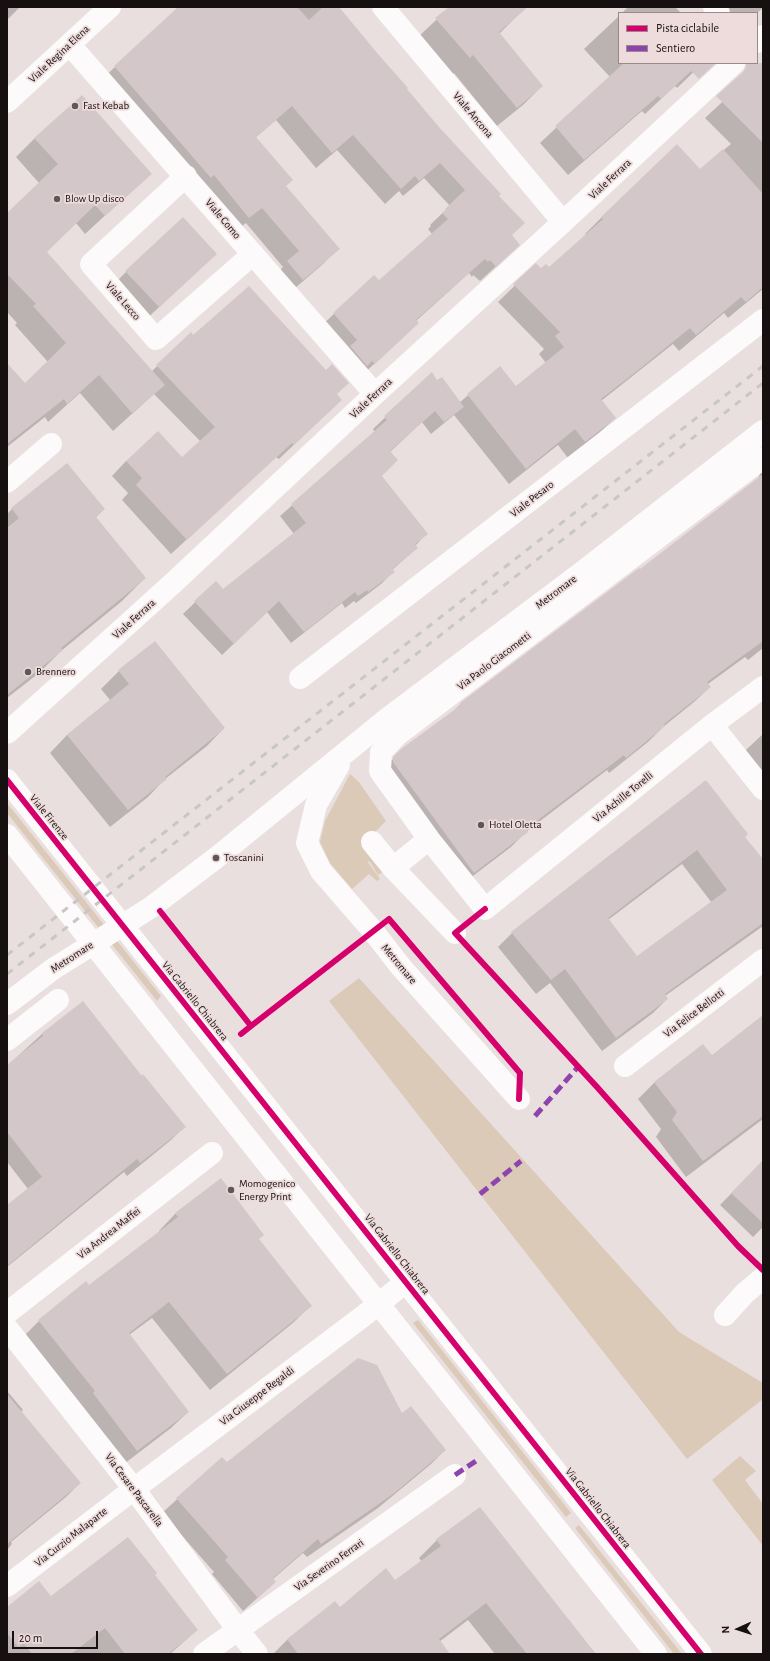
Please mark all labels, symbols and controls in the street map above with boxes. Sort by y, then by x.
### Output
legend [618,12,758,64]
street label: Viale Regina Elena [26,22,92,86]
text: Pista ciclabile [656,22,719,34]
text: Sentiero [656,42,695,54]
street label: Viale Ancona [450,89,496,141]
place label: Fast Kebab [83,99,129,113]
marker: Fast Kebab [70,101,80,111]
street label: Viale Ferrara [586,156,634,202]
place label: Blow Up disco [65,192,124,206]
marker: Blow Up disco [52,194,62,204]
street label: Viale Como [202,196,244,242]
street label: Viale Lecco [103,279,143,323]
street label: Viale Ferrara [347,375,395,421]
street label: Viale Pesaro [508,478,556,520]
street label: Metromare [533,572,579,612]
street label: Viale Ferrara [110,596,158,642]
street label: Via Paolo Giacometti [454,629,534,693]
place label: Brennero [36,665,76,679]
marker: Brennero [23,667,33,677]
street label: Via Achille Torelli [590,769,656,825]
street label: Viale Firenze [27,792,71,842]
place label: Hotel Oletta [489,818,542,832]
marker: Hotel Oletta [476,820,486,830]
place label: Toscanini [224,851,264,865]
marker: Toscanini [211,853,221,863]
street label: Metromare [48,938,96,976]
street label: Metromare [378,941,420,987]
street label: Via Gabriello Chiabrera [159,959,231,1043]
street label: Via Felice Bellotti [661,986,727,1040]
place label: Momogenico Energy Print [239,1177,295,1203]
marker: Momogenico Energy Print [226,1185,236,1195]
street label: Via Andrea Maffei [75,1204,143,1262]
street label: Via Gabriello Chiabrera [361,1211,433,1297]
street label: Via Giuseppe Regaldi [217,1364,297,1428]
street label: Via Cesare Pascarella [102,1451,166,1529]
street label: Via Gabriello Chiabrera [562,1465,634,1551]
street label: Via Curzio Malaparte [32,1504,110,1570]
street label: Via Severino Ferrari [292,1536,366,1594]
north arrow [718,1609,758,1649]
scale bar [14,1623,100,1649]
text: N [720,1626,731,1634]
text: 20 m [19,1632,42,1644]

